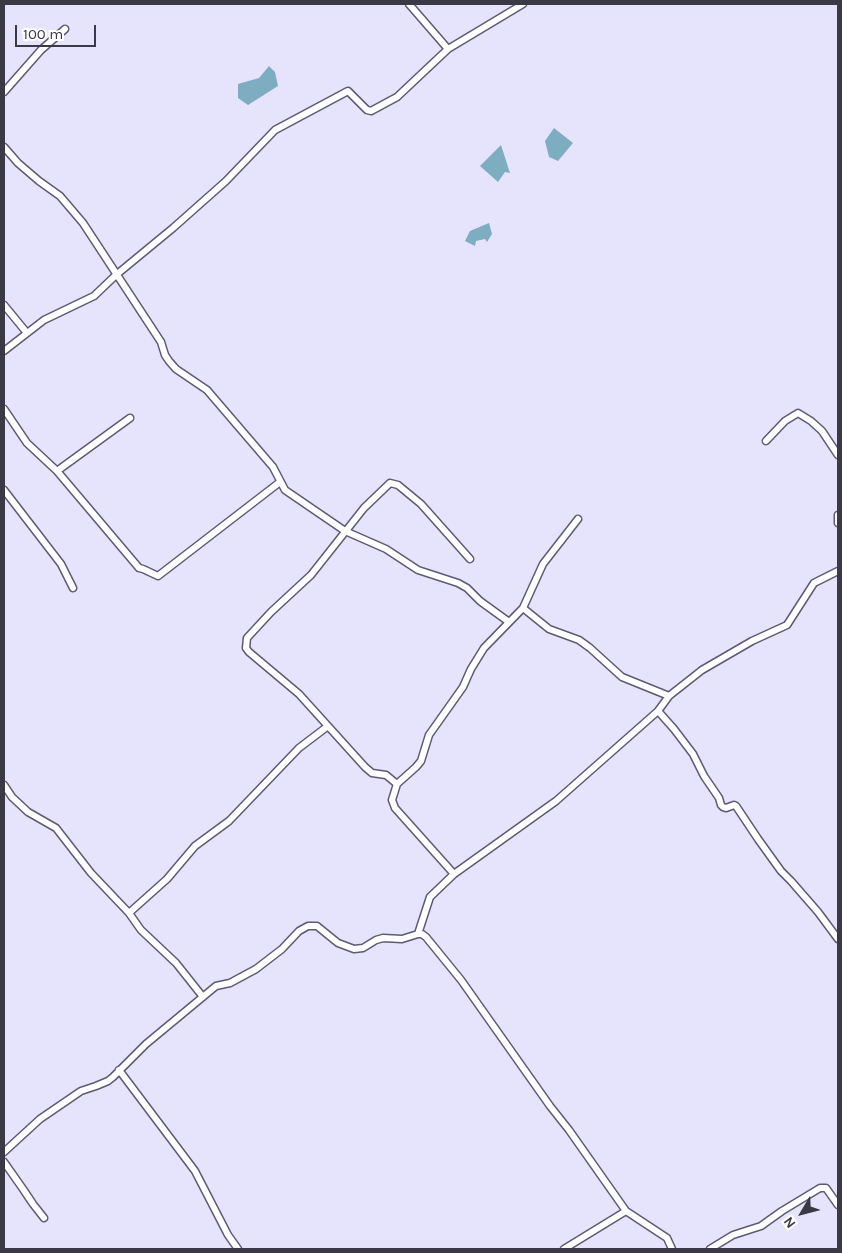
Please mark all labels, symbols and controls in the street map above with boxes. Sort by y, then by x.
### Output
scale bar [18,15,99,47]
text: 100 m [23,25,63,43]
north arrow [777,1188,827,1238]
text: N [780,1213,799,1231]

